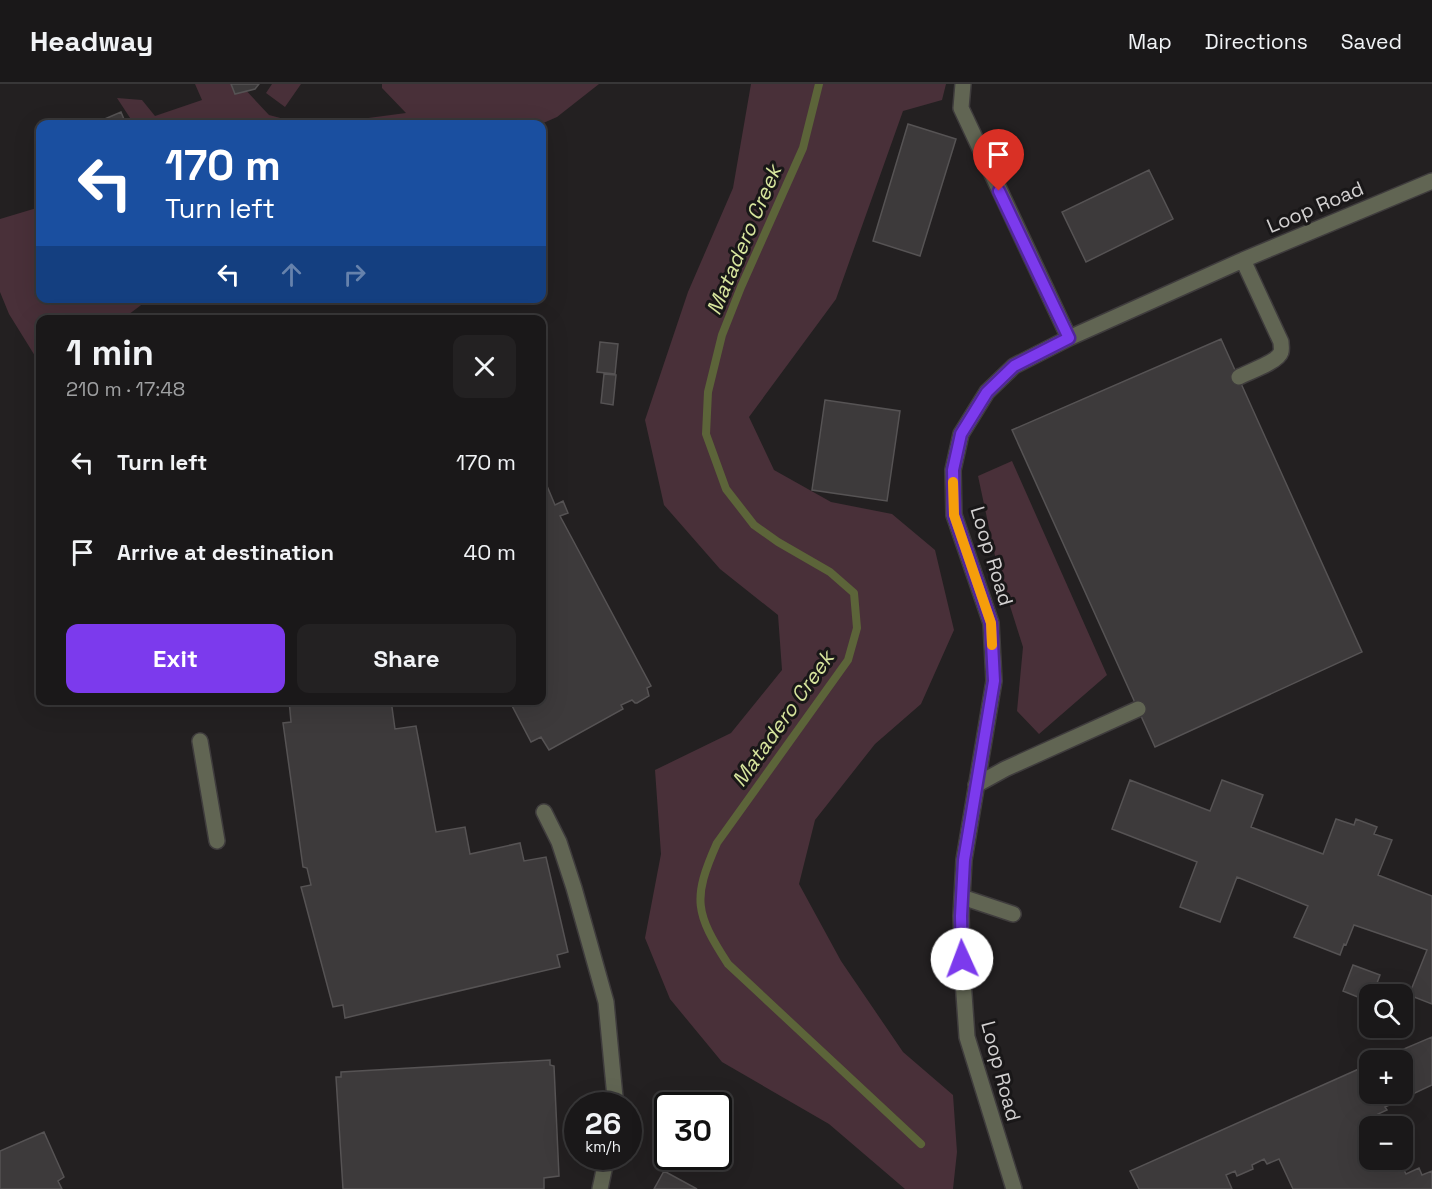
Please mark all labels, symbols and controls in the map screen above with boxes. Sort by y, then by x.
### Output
text: Headway [30,23,153,59]
text: Map [1128,28,1172,55]
text: Directions [1205,28,1308,55]
text: Saved [1341,28,1402,55]
pin [973,129,1024,191]
icon: arrive [982,138,1015,171]
text: 170 m [165,139,281,192]
icon: left [66,144,144,222]
water label: Matadero Creek [700,158,788,319]
street label: Loop Road [1263,175,1367,239]
text: Turn left [165,191,275,226]
icon: left [212,258,245,291]
icon: ahead [275,258,308,291]
icon: right [338,258,371,291]
text: 1 min [66,330,154,376]
button: close [453,335,516,398]
text: 210 m · 17:48 [66,376,185,402]
icon: left [66,446,99,479]
text: Turn left [117,448,207,476]
text: 170 m [456,448,516,476]
street label: Loop Road [965,503,1019,609]
icon: arrive [66,536,99,569]
text: Arrive at destination [117,538,334,566]
text: 40 m [464,538,516,566]
button: Exit [66,624,285,693]
button: Share [297,624,516,693]
water label: Matadero Creek [726,643,841,792]
position arrow [930,927,994,991]
map controls [1359,984,1413,1170]
button: search [1359,984,1413,1038]
street label: Loop Road [975,1018,1027,1124]
button: + [1359,1050,1413,1104]
speed limit sign: 30 [654,1092,732,1170]
text: 26 [585,1104,621,1143]
button: − [1359,1116,1413,1170]
text: km/h [585,1137,621,1156]

